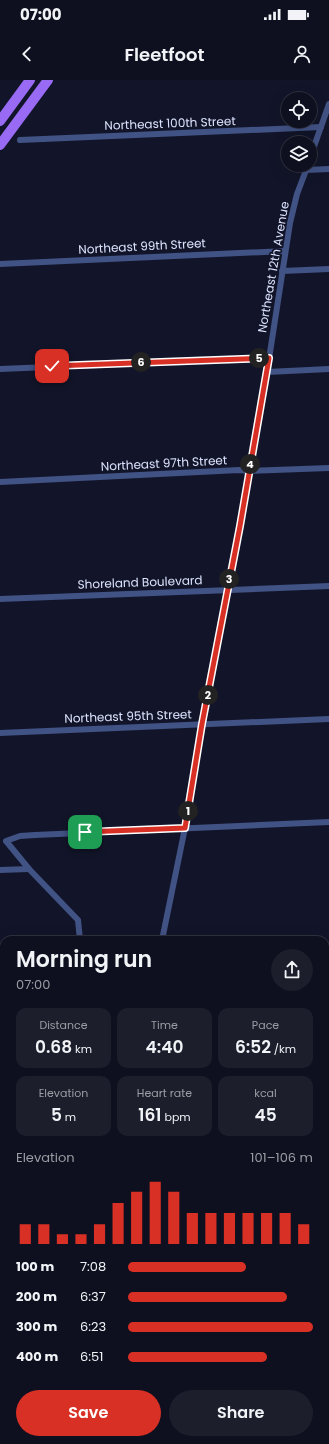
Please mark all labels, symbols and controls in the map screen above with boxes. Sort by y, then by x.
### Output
text: 07:00 [20,4,62,25]
text: Fleetfoot [125,42,204,67]
icon: back [16,43,38,65]
icon: person [291,43,313,65]
map controls [281,92,317,172]
button: locate [281,92,317,128]
street label: Northeast 100th Street [104,112,236,134]
button: layers [281,136,317,172]
street label: Northeast 12th Avenue [253,200,293,334]
street label: Northeast 99th Street [78,234,206,258]
pin: 5 [249,348,269,368]
pin [35,349,69,383]
text: 5 [255,350,263,366]
pin: 6 [131,352,151,372]
text: 6 [137,354,145,370]
icon: check [41,355,63,377]
street label: Northeast 97th Street [100,451,228,475]
pin: 4 [240,454,260,474]
text: 4 [246,456,254,472]
pin: 3 [219,569,239,589]
street label: Shoreland Boulevard [77,571,203,593]
text: 3 [226,571,232,587]
pin: 2 [198,685,218,705]
text: 2 [205,687,211,703]
street label: Northeast 95th Street [64,705,192,727]
pin: 1 [178,801,198,821]
text: 1 [186,803,190,819]
pin [68,815,102,849]
icon: arrive [74,821,96,843]
text: Morning run [16,944,152,975]
button: share [271,949,313,991]
text: 07:00 [16,975,50,994]
text: Distance [39,1017,88,1033]
text: Time [151,1017,178,1033]
text: Pace [252,1017,279,1033]
text: 0.68 [35,1035,72,1059]
text: 4:40 [146,1035,183,1059]
text: 6:52 [235,1035,271,1059]
text: km [72,1041,92,1057]
text: /km [271,1041,296,1057]
text: Elevation [39,1085,88,1101]
text: Heart rate [137,1085,192,1101]
text: kcal [254,1085,277,1101]
text: 5 [51,1103,62,1127]
text: 161 [138,1103,162,1127]
text: 45 [254,1103,277,1127]
text: m [62,1109,76,1125]
text: bpm [162,1109,191,1125]
text: Elevation [16,1148,75,1167]
text: 101–106 m [250,1148,313,1167]
text: 100 m [16,1257,54,1276]
text: 7:08 [80,1257,106,1276]
text: 200 m [16,1287,57,1306]
text: 6:37 [80,1287,106,1306]
text: 300 m [16,1317,57,1336]
text: 6:23 [80,1317,106,1336]
text: 400 m [16,1347,58,1366]
text: 6:51 [80,1347,103,1366]
button: Save [16,1390,161,1436]
button: Share [169,1390,313,1436]

